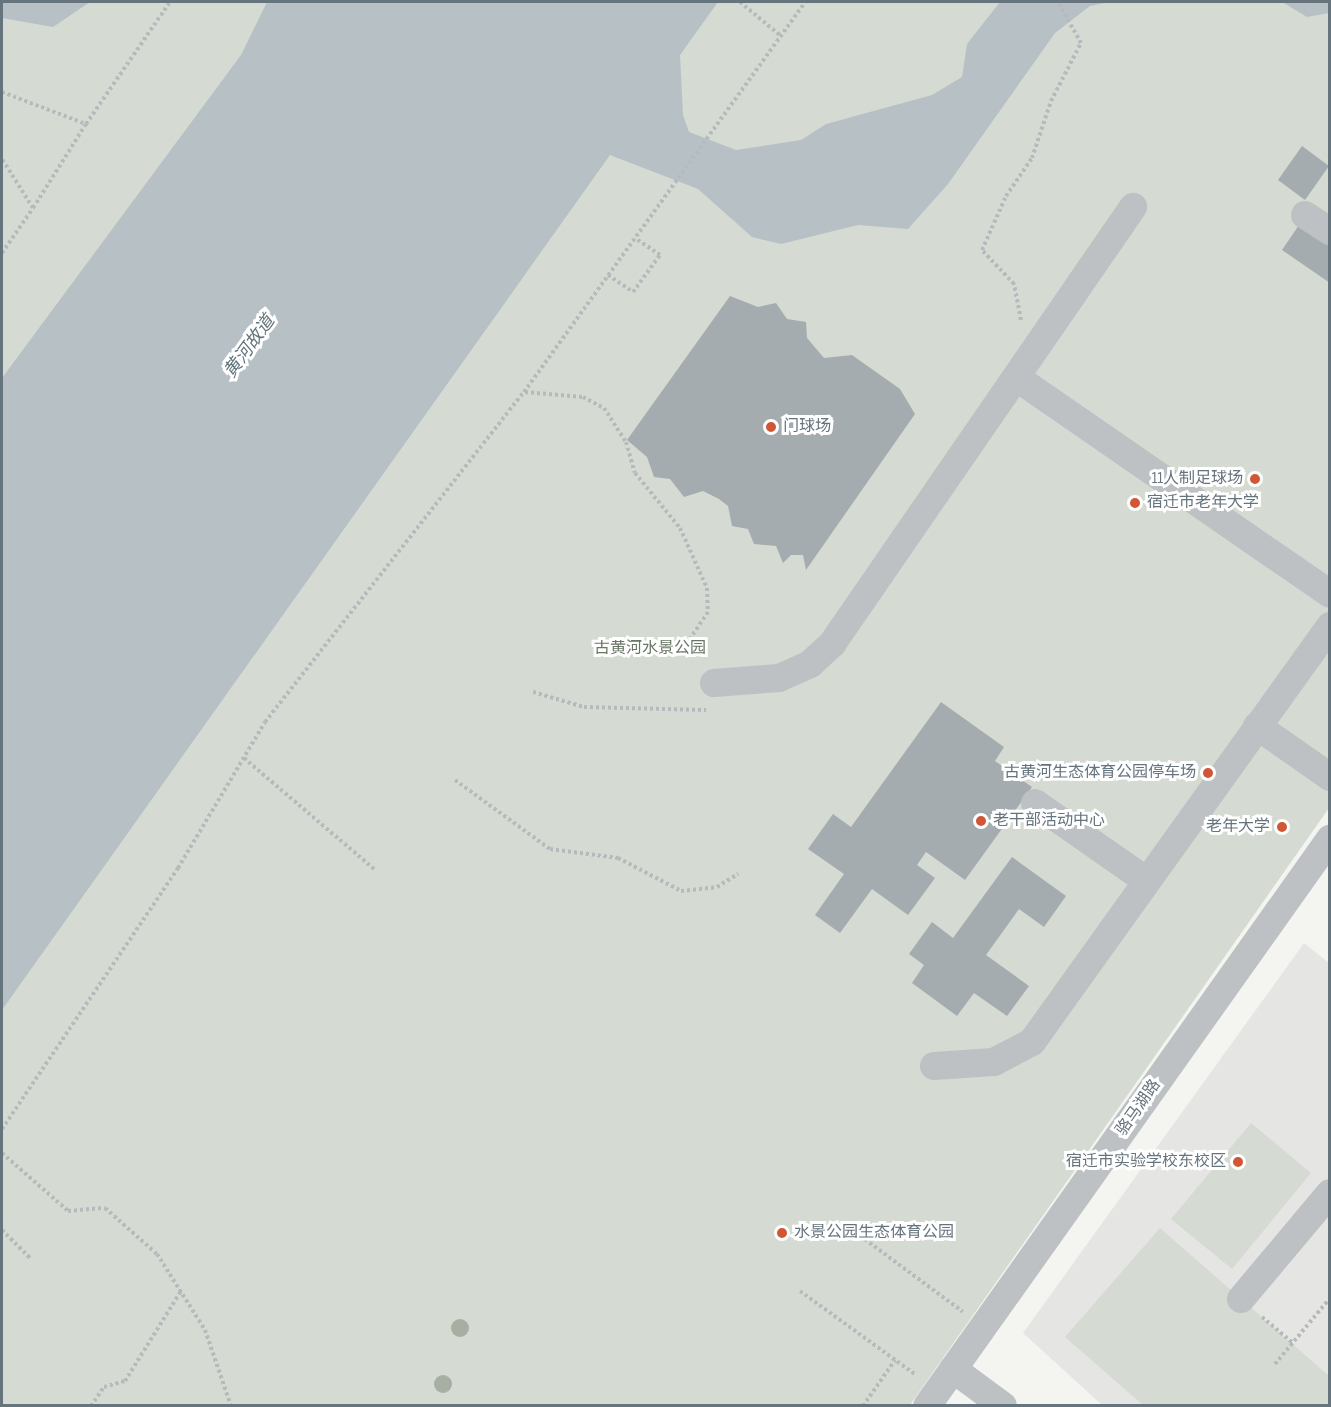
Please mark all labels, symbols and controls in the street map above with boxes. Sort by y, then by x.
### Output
water label: 黄河故道 [220,312,280,382]
place label: 门球场 [783,417,831,437]
marker: 门球场 [764,420,778,434]
place label: 11人制足球场 [1152,469,1243,489]
marker: 11人制足球场 [1248,472,1262,486]
place label: 宿迁市老年大学 [1147,493,1259,513]
marker: 宿迁市老年大学 [1128,496,1142,510]
park label: 古黄河水景公园 [594,639,706,659]
place label: 古黄河生态体育公园停车场 [1004,763,1196,783]
marker: 古黄河生态体育公园停车场 [1201,766,1215,780]
place label: 老干部活动中心 [993,811,1105,831]
marker: 老干部活动中心 [974,814,988,828]
place label: 老年大学 [1206,817,1270,837]
marker: 老年大学 [1275,820,1289,834]
street label: 骆马湖路 [1113,1076,1165,1140]
place label: 宿迁市实验学校东校区 [1066,1152,1226,1172]
marker: 宿迁市实验学校东校区 [1231,1155,1245,1169]
place label: 水景公园生态体育公园 [794,1223,954,1243]
marker: 水景公园生态体育公园 [775,1226,789,1240]

